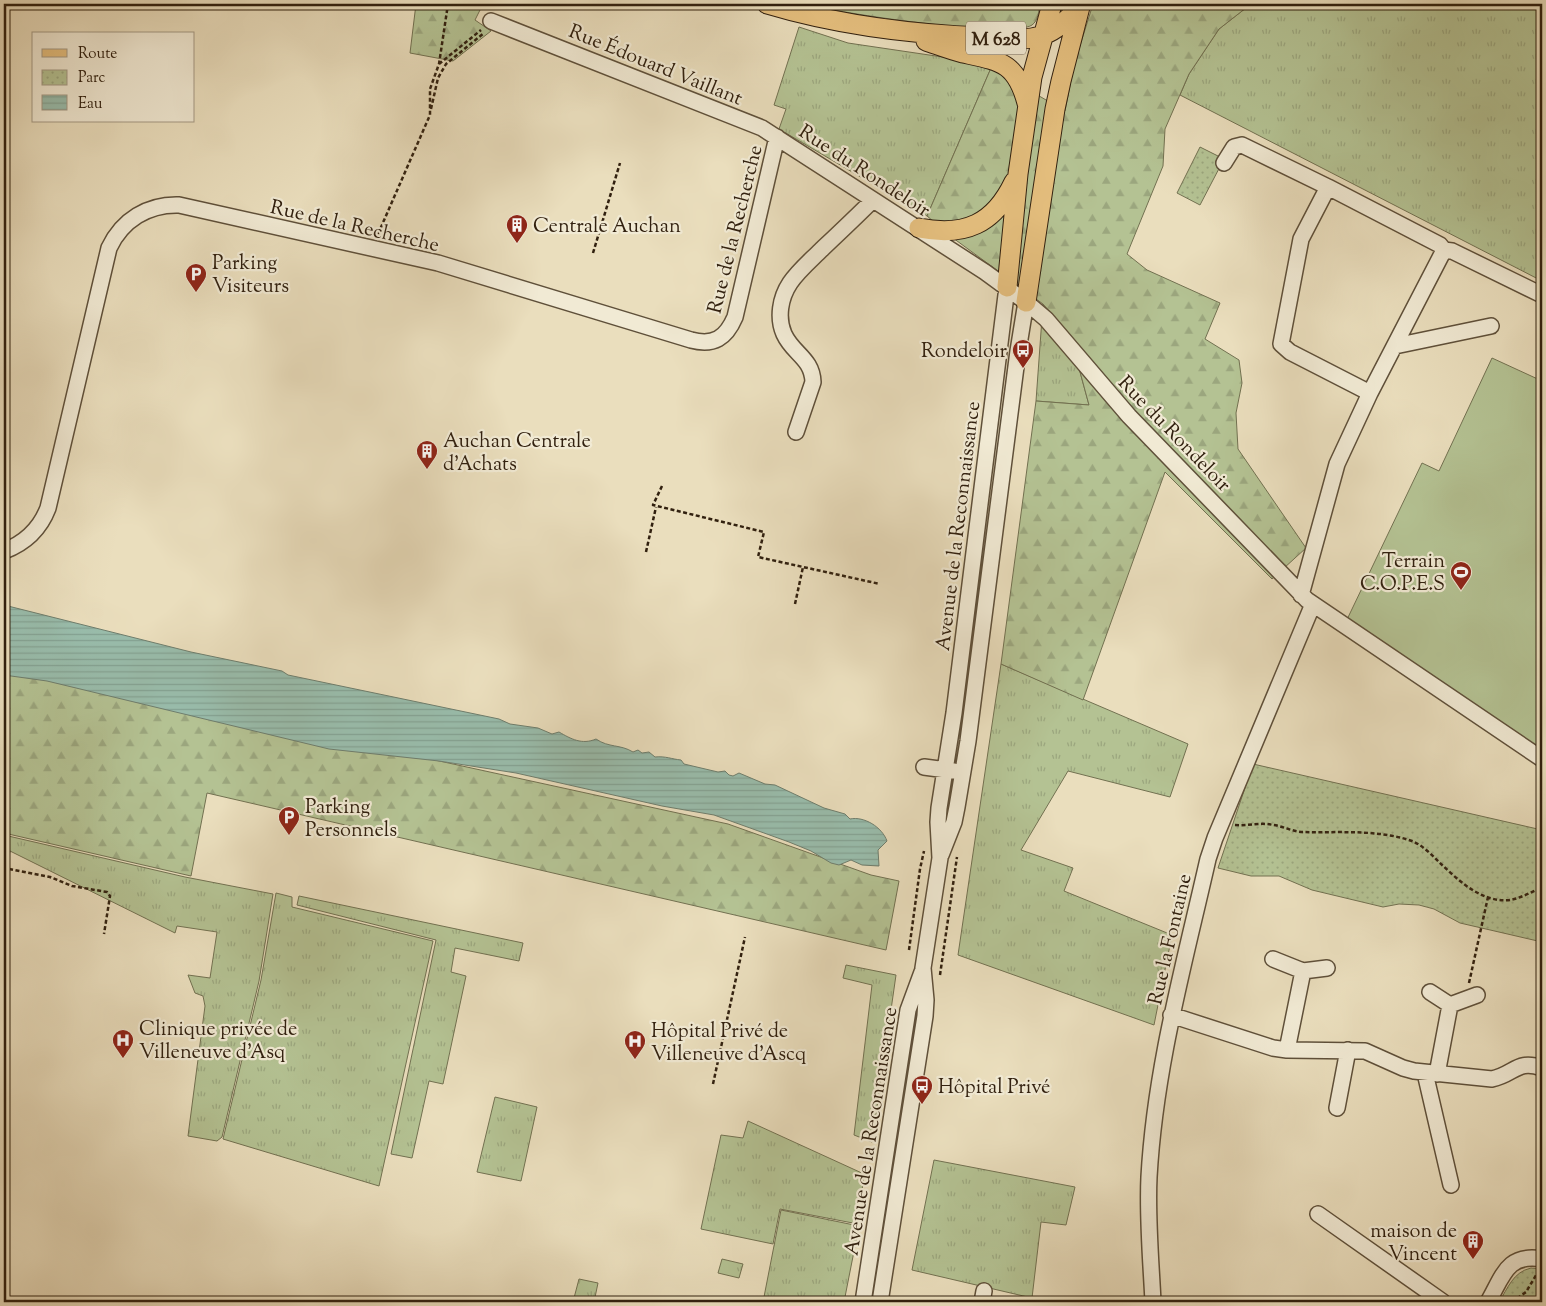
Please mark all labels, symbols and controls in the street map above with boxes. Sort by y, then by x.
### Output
street label: Rue Édouard Vaillant [564,17,747,115]
road number: M 628 [966,22,1026,54]
legend [32,32,195,122]
text: Route [78,44,117,65]
text: Parc [78,68,106,89]
text: Eau [78,94,103,115]
street label: Rue du Rondeloir [792,119,936,226]
street label: Rue de la Recherche [701,142,771,317]
street label: Rue de la Recherche [267,194,442,261]
building icon: Centrale Auchan [505,213,529,244]
place label: Centrale Auchan [533,213,681,242]
place label: Parking Visiteurs [212,250,289,302]
parking icon: Parking Visiteurs [184,262,208,293]
place label: Rondeloir [921,338,1007,367]
bus stop icon: Rondeloir [1011,338,1035,369]
street label: Rue du Rondeloir [1110,370,1237,500]
street label: Avenue de la Reconnaissance [930,400,989,653]
place label: Auchan Centrale d'Achats [443,428,591,480]
building icon: Auchan Centrale d'Achats [415,439,439,470]
place label: Terrain C.O.P.E.S [1360,548,1445,600]
sports icon: Terrain C.O.P.E.S [1449,560,1473,591]
place label: Parking Personnels [305,794,397,846]
parking icon: Parking Personnels [277,805,301,836]
street label: Rue la Fontaine [1142,871,1201,1008]
street label: Avenue de la Reconnaissance [838,1005,906,1258]
place label: Clinique privée de Villeneuve d'Asq [139,1016,297,1068]
place label: Hôpital Privé de Villeneuve d'Ascq [651,1018,806,1070]
hospital icon: Clinique privée de Villeneuve d'Asq [111,1028,135,1059]
hospital icon: Hôpital Privé de Villeneuve d'Ascq [623,1029,647,1060]
bus stop icon: Hôpital Privé [910,1074,934,1105]
place label: Hôpital Privé [938,1074,1050,1103]
place label: maison de Vincent [1370,1218,1457,1270]
building icon: maison de Vincent [1461,1229,1485,1260]

